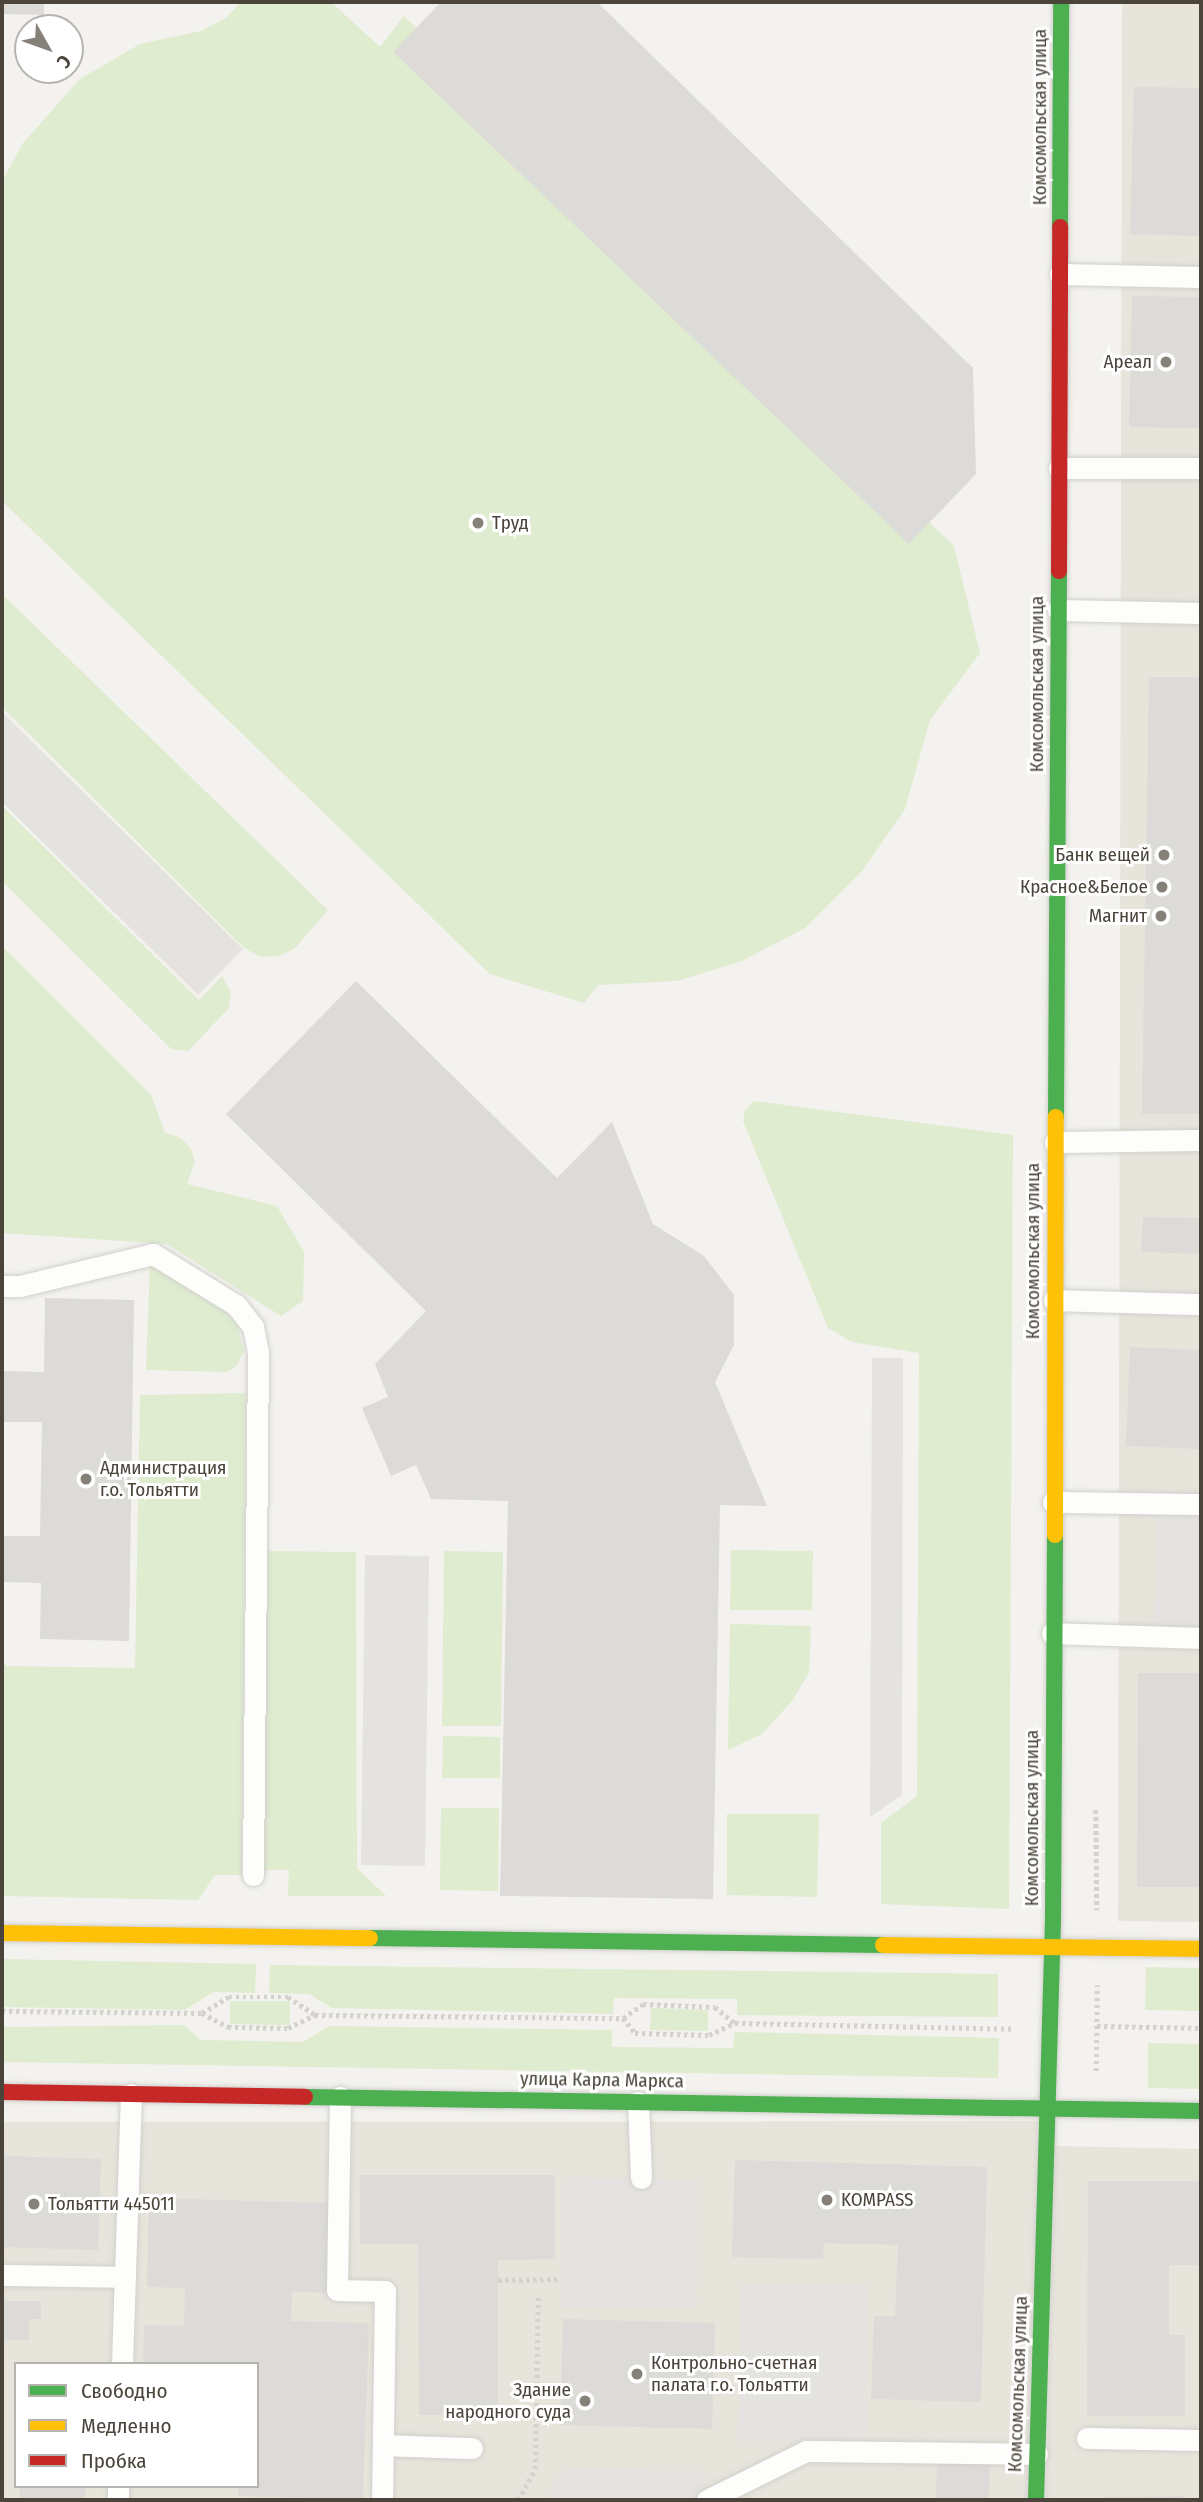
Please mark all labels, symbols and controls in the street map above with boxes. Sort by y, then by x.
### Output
north arrow [14,14,84,84]
street label: Комсомольская улица [1029,29,1051,205]
text: С [52,50,76,73]
place label: Ареал [1104,351,1152,373]
marker: Ареал [1158,354,1174,370]
place label: Труд [492,512,529,534]
marker: Труд [470,515,486,531]
street label: Комсомольская улица [1026,596,1048,772]
place label: Банк вещей [1055,844,1150,866]
marker: Банк вещей [1156,847,1172,863]
place label: Красное&Белое [1020,876,1148,898]
marker: Красное&Белое [1154,879,1170,895]
place label: Магнит [1089,905,1147,927]
marker: Магнит [1153,908,1169,924]
street label: Комсомольская улица [1022,1163,1044,1339]
place label: Администрация г.о. Тольятти [100,1457,227,1501]
marker: Администрация г.о. Тольятти [78,1471,94,1487]
street label: Комсомольская улица [1021,1730,1043,1906]
street label: улица Карла Маркса [520,2067,684,2093]
place label: KOMPASS [841,2189,914,2211]
marker: KOMPASS [819,2192,835,2208]
place label: Тольятти 445011 [48,2193,175,2215]
marker: Тольятти 445011 [26,2196,42,2212]
street label: Комсомольская улица [1004,2295,1032,2473]
place label: Контрольно-счетная палата г.о. Тольятти [651,2352,817,2396]
legend [14,2362,259,2488]
marker: Контрольно-счетная палата г.о. Тольятти [629,2366,645,2382]
text: Свободно [81,2378,167,2404]
place label: Здание народного суда [445,2379,571,2423]
marker: Здание народного суда [577,2393,593,2409]
text: Медленно [81,2413,171,2439]
text: Пробка [81,2448,147,2474]

